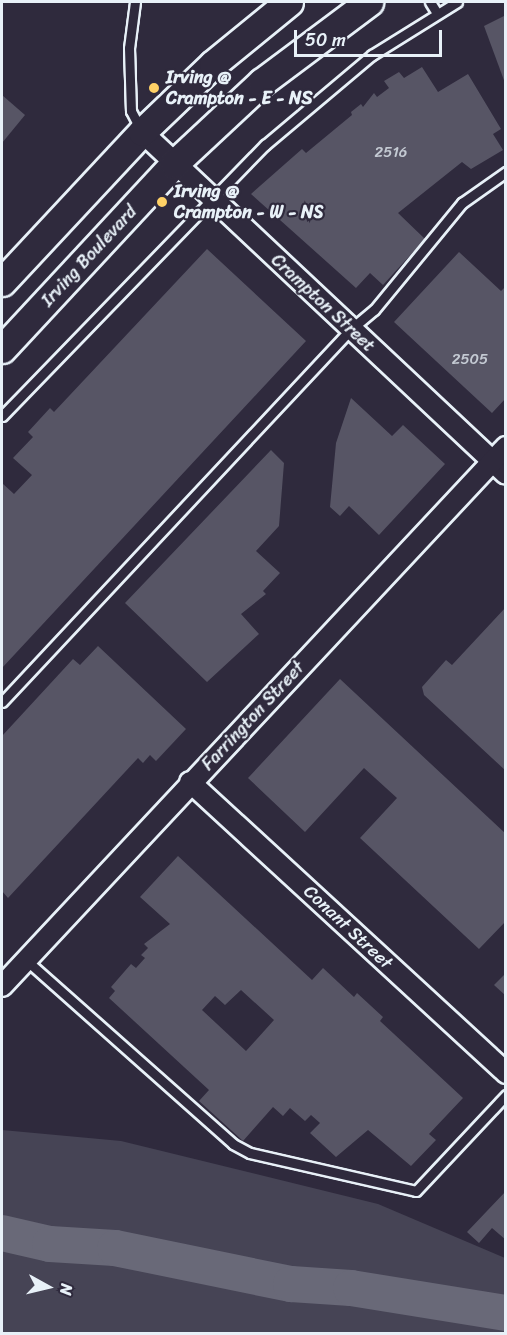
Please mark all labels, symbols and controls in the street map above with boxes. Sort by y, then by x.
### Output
scale bar [297,18,446,56]
text: 50 m [305,24,346,56]
place label: Irving @ Crampton - E - NS [166,67,313,110]
marker: Irving @ Crampton - E - NS [147,81,161,95]
house number: 2516 [375,144,407,162]
place label: Irving @ Crampton - W - NS [174,181,325,224]
marker: Irving @ Crampton - W - NS [155,195,169,209]
street label: Irving Boulevard [37,201,141,311]
street label: Crampton Street [266,249,380,357]
house number: 2505 [452,351,488,369]
street label: Farrington Street [197,657,309,775]
street label: Conant Street [299,881,397,973]
north arrow [18,1257,78,1317]
text: N [51,1282,81,1297]

